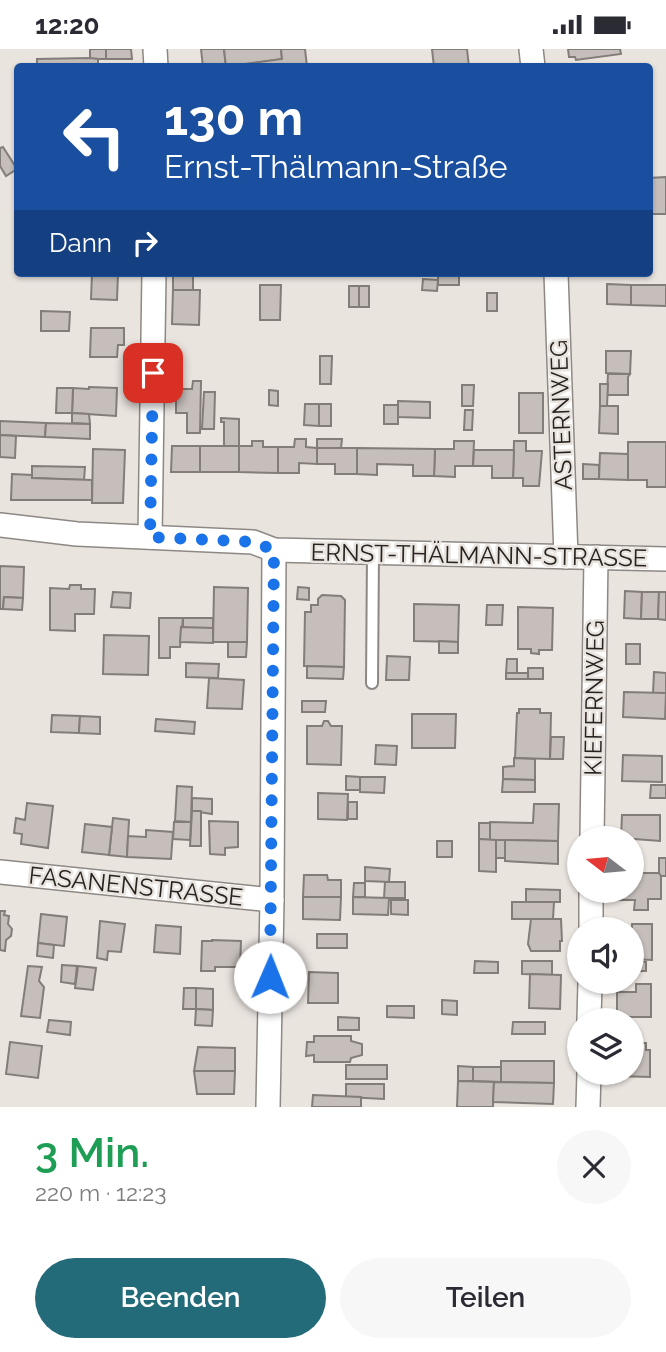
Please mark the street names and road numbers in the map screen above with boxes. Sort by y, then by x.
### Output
street label: ASTERNWEG [544,339,578,491]
street label: ERNST-THÄLMANN-STRASSE [310,538,648,572]
street label: KIEFERNWEG [578,620,610,776]
street label: FASANENSTRASSE [27,860,245,912]

